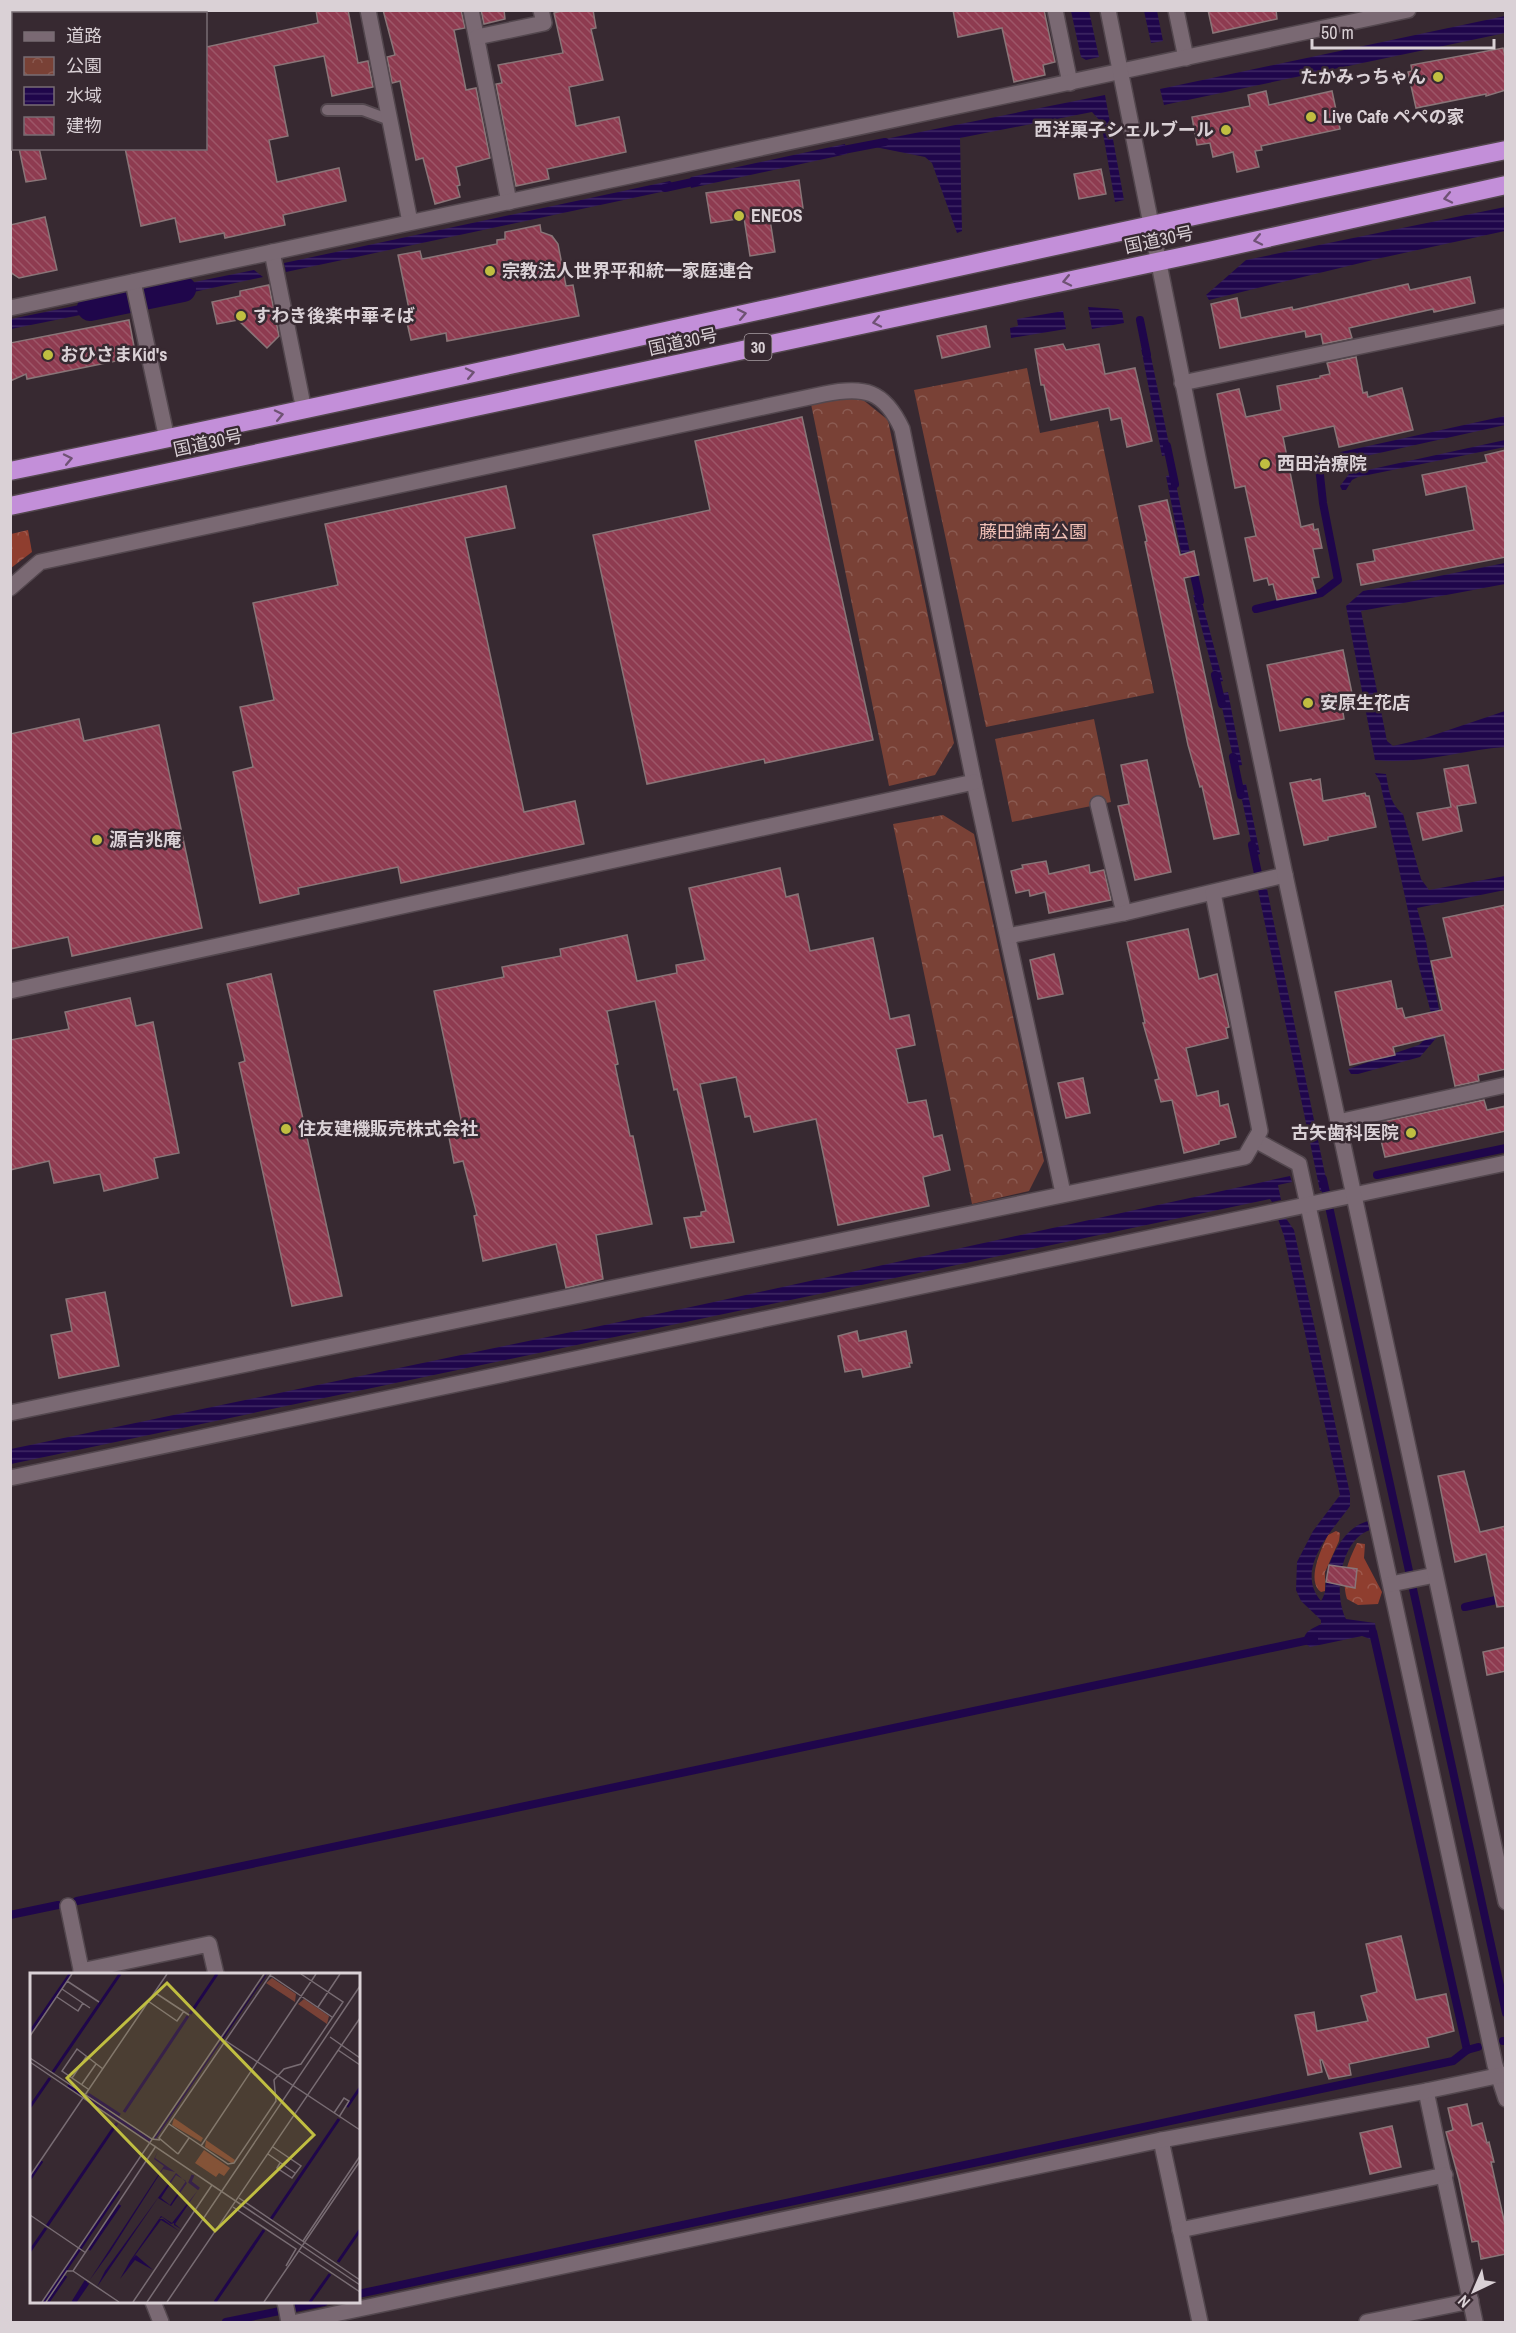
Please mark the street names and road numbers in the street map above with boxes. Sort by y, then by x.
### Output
street label: 国道30号 [1122,220,1196,259]
street label: 国道30号 [646,322,720,361]
road number: 30 [744,334,771,360]
street label: 国道30号 [171,423,245,462]

